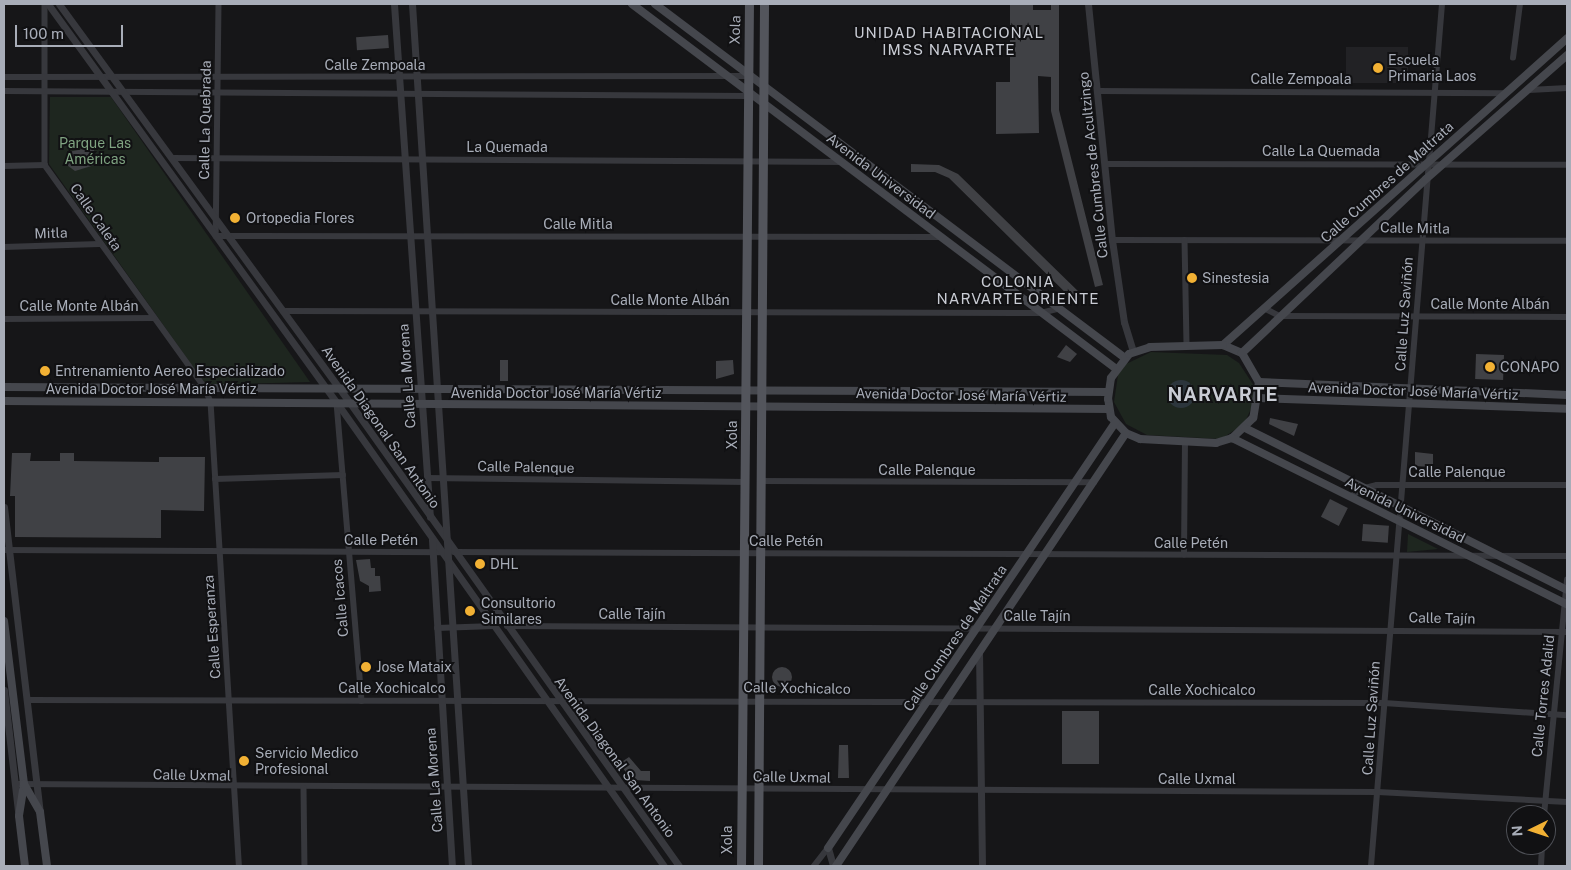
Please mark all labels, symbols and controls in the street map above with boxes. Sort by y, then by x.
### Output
scale bar [18,15,125,47]
street label: Xola [726,15,744,45]
district label: UNIDAD HABITACIONAL IMSS NARVARTE [852,23,1046,58]
text: 100 m [23,25,64,42]
place label: Escuela Primaria Laos [1388,52,1476,84]
street label: Calle Zempoala [324,57,426,73]
street label: Calle La Quebrada [196,60,214,180]
marker: Escuela Primaria Laos [1372,62,1384,74]
street label: Calle Cumbres de Acultzingo [1075,71,1111,259]
street label: Calle Zempoala [1250,71,1352,87]
street label: Calle Cumbres de Maltrata [1317,118,1457,246]
street label: Avenida Universidad [823,130,939,222]
park label: Parque Las Américas [59,135,131,168]
street label: La Quemada [466,139,548,155]
street label: Calle La Quemada [1262,143,1380,159]
street label: Calle Caleta [67,180,125,254]
place label: Ortopedia Flores [246,210,354,226]
marker: Ortopedia Flores [228,211,242,225]
street label: Calle Mitla [543,216,613,232]
street label: Calle Mitla [1380,219,1450,237]
street label: Mitla [34,224,68,242]
street label: Calle Luz Saviñón [1392,256,1416,372]
place label: Sinestesia [1202,270,1269,286]
district label: COLONIA NARVARTE ORIENTE [935,272,1101,307]
marker: Sinestesia [1186,272,1198,284]
street label: Calle Monte Albán [610,292,730,308]
street label: Calle Monte Albán [1430,296,1550,312]
street label: Calle Monte Albán [19,298,139,314]
street label: Calle La Morena [395,323,419,429]
street label: Avenida Diagonal San Antonio [318,342,444,512]
place label: CONAPO [1500,359,1560,375]
marker: CONAPO [1484,361,1496,373]
place label: Entrenamiento Aereo Especializado [55,363,285,379]
marker: Entrenamiento Aereo Especializado [39,365,51,377]
street label: Avenida Doctor José María Vértiz [1307,379,1519,403]
street label: Avenida Doctor José María Vértiz [45,381,257,397]
district label: NARVARTE [1166,384,1280,406]
street label: Avenida Doctor José María Vértiz [450,385,662,401]
street label: Avenida Doctor José María Vértiz [855,385,1067,405]
street label: Xola [724,420,740,450]
street label: Calle Palenque [477,458,575,476]
street label: Calle Palenque [878,462,976,478]
street label: Calle Palenque [1408,464,1506,480]
street label: Avenida Universidad [1342,474,1468,546]
street label: Calle Petén [344,532,418,548]
street label: Calle Petén [749,533,823,549]
street label: Calle Petén [1154,535,1228,551]
place label: DHL [490,556,519,572]
street label: Calle Icacos [328,558,352,638]
marker: DHL [474,558,486,570]
street label: Calle Cumbres de Maltrata [900,561,1010,715]
street label: Calle Esperanza [200,575,224,679]
place label: Consultorio Similares [481,595,556,628]
marker: Consultorio Similares [463,604,477,618]
street label: Calle Tajín [598,606,666,622]
street label: Calle Tajín [1003,608,1071,624]
street label: Calle Tajín [1408,609,1476,627]
street label: Calle Torres Adalid [1528,634,1558,758]
place label: Jose Mataix [376,659,452,675]
street label: Calle Luz Saviñón [1359,660,1383,776]
marker: Jose Mataix [360,661,372,673]
street label: Avenida Diagonal San Antonio [551,673,679,841]
street label: Calle Xochicalco [743,679,851,697]
street label: Calle Xochicalco [338,680,446,696]
street label: Calle Xochicalco [1148,682,1256,698]
street label: Calle La Morena [422,727,446,833]
place label: Servicio Medico Profesional [255,745,358,778]
marker: Servicio Medico Profesional [237,754,251,768]
street label: Calle Uxmal [153,766,231,784]
street label: Calle Uxmal [753,768,831,786]
street label: Calle Uxmal [1158,771,1236,787]
north arrow [1506,805,1556,855]
street label: Xola [719,825,735,855]
text: N [1509,825,1525,837]

